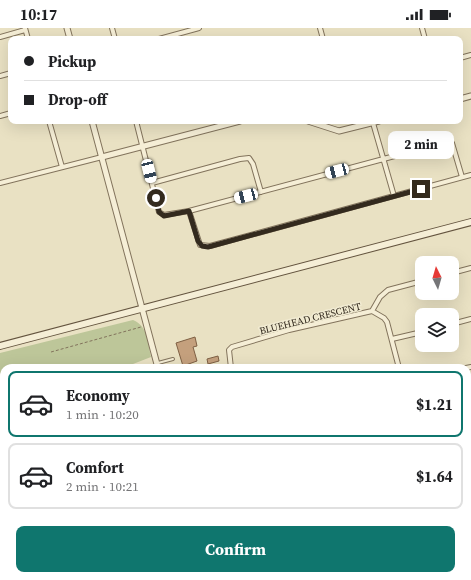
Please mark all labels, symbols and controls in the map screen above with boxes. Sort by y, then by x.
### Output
text: 10:17 [20,4,57,25]
text: Pickup [48,51,96,72]
text: Drop-off [48,89,107,110]
callout: 2 min [388,131,454,159]
text: 2 min [404,136,438,153]
car [140,158,158,184]
car [324,162,350,180]
route end [412,180,430,198]
car [233,187,259,205]
route start [147,189,165,207]
north arrow [415,256,459,300]
map controls [415,256,459,352]
street label: BLUEHEAD CRESCENT [258,300,362,337]
button: layers [415,308,459,352]
text: Economy [66,385,130,406]
icon: car [18,386,54,422]
text: $1.21 [416,394,453,415]
text: 1 min · 10:20 [66,406,139,423]
text: Comfort [66,457,124,478]
icon: car [18,458,54,494]
text: $1.64 [416,466,453,487]
text: 2 min · 10:21 [66,478,139,495]
button: Confirm [16,526,455,572]

